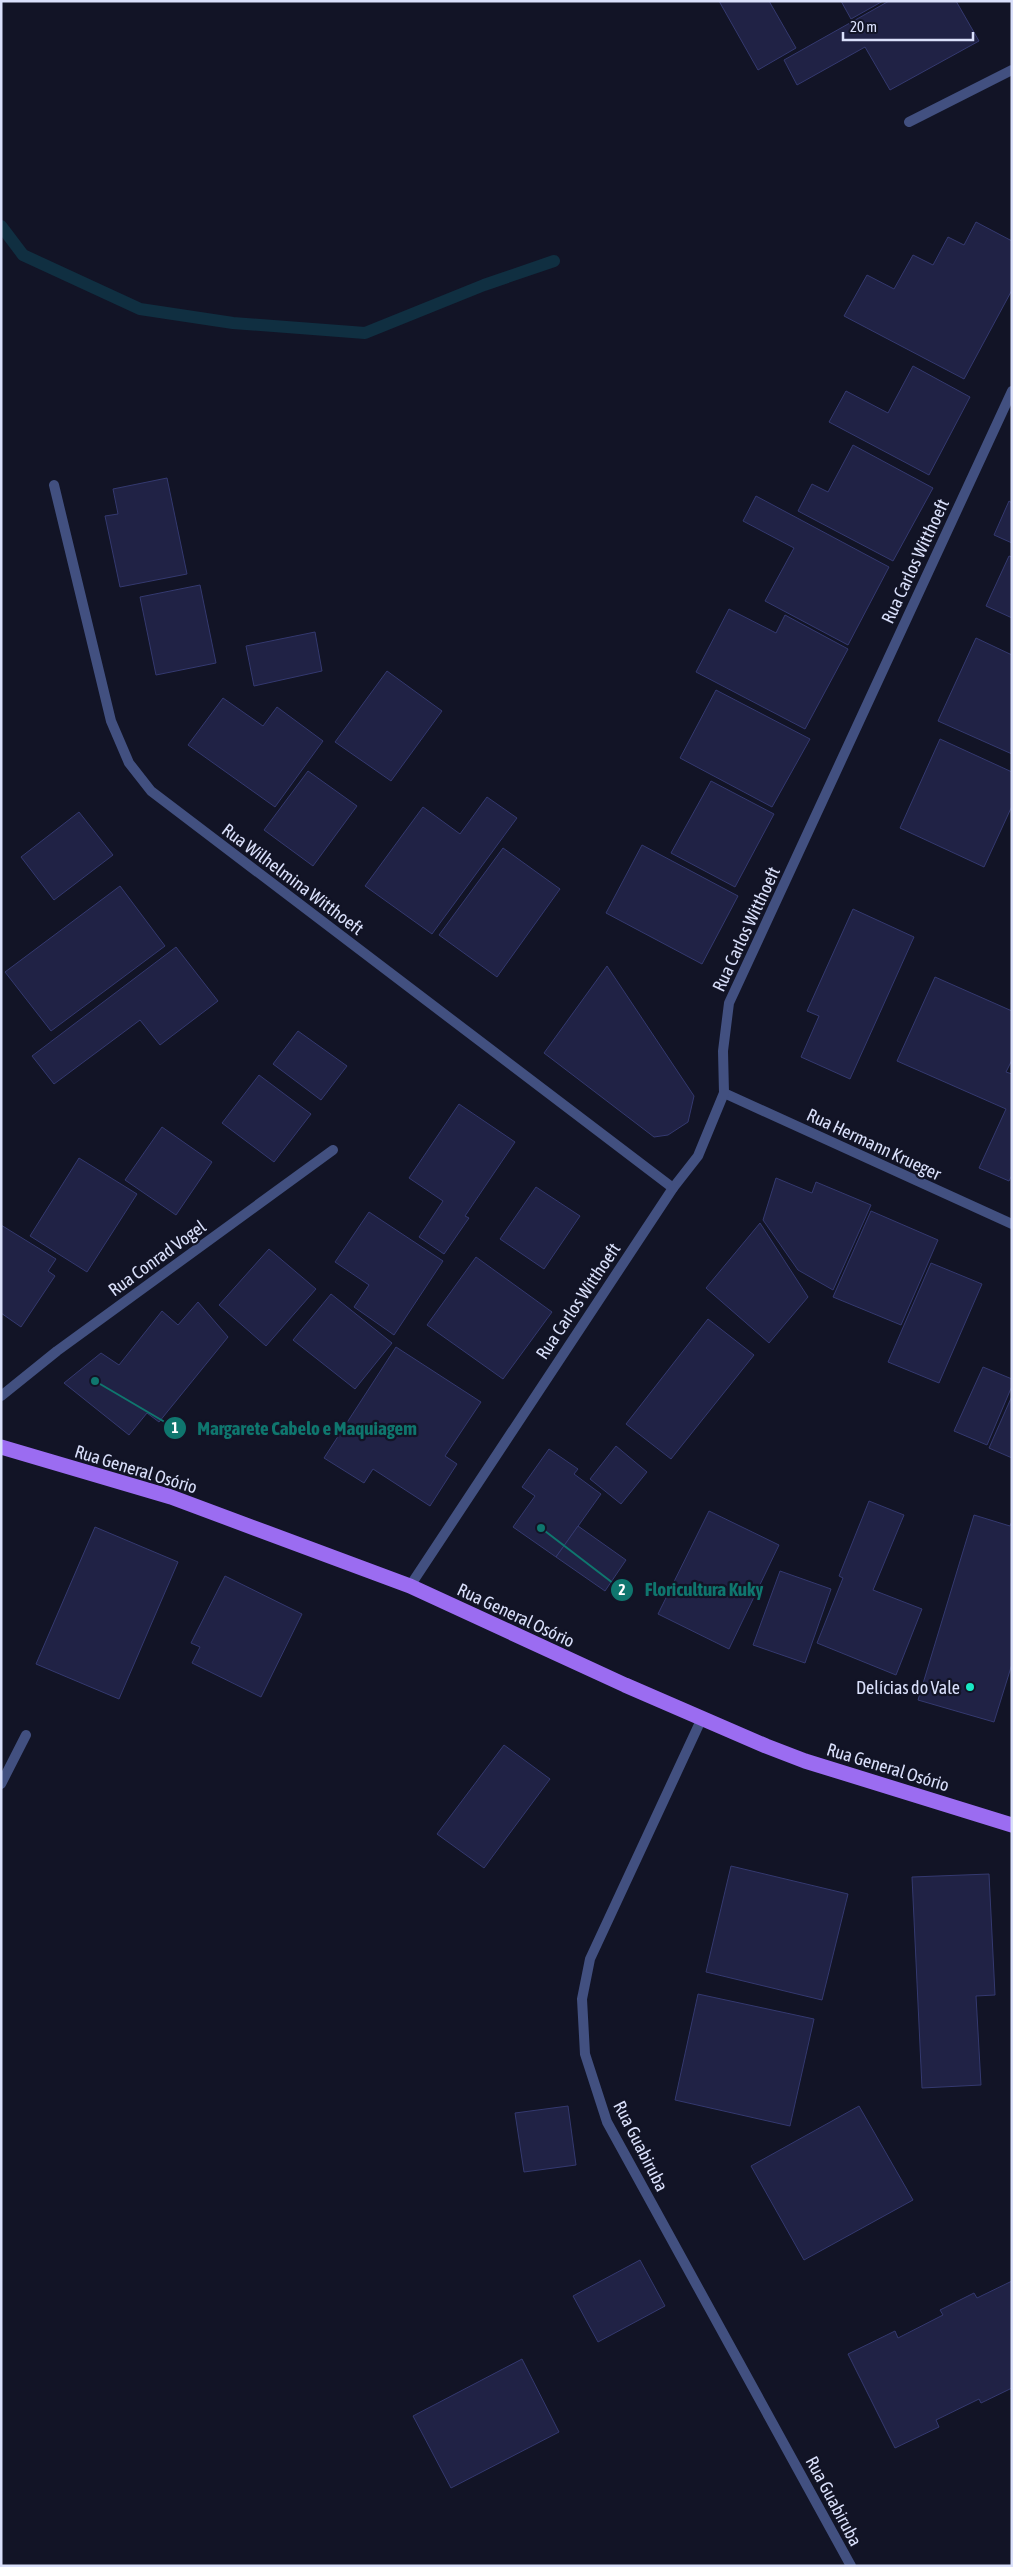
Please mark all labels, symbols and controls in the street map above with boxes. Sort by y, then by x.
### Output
scale bar [843,10,973,42]
text: 20 m [850,18,877,35]
street label: Rua Carlos Witthoeft [877,495,953,627]
street label: Rua Wilhelmina Witthoeft [218,819,368,939]
street label: Rua Carlos Witthoeft [708,863,784,995]
street label: Rua Hermann Krueger [804,1104,945,1185]
street label: Rua Conrad Vogel [104,1216,210,1300]
street label: Rua Carlos Witthoeft [531,1239,625,1363]
callout: Margarete Cabelo e Maquiagem [162,1411,427,1445]
text: Margarete Cabelo e Maquiagem [197,1417,417,1439]
text: 1 [171,1419,179,1436]
street label: Rua General Osório [72,1440,200,1498]
callout: Floricultura Kuky [610,1573,773,1607]
text: Floricultura Kuky [645,1578,763,1600]
street label: Rua General Osório [454,1579,578,1651]
text: 2 [618,1581,626,1598]
place label: Delícias do Vale [856,1677,960,1698]
marker: Delícias do Vale [964,1681,976,1693]
street label: Rua General Osório [824,1738,952,1796]
street label: Rua Guabiruba [609,2097,673,2195]
street label: Rua Guabiruba [802,2452,866,2550]

